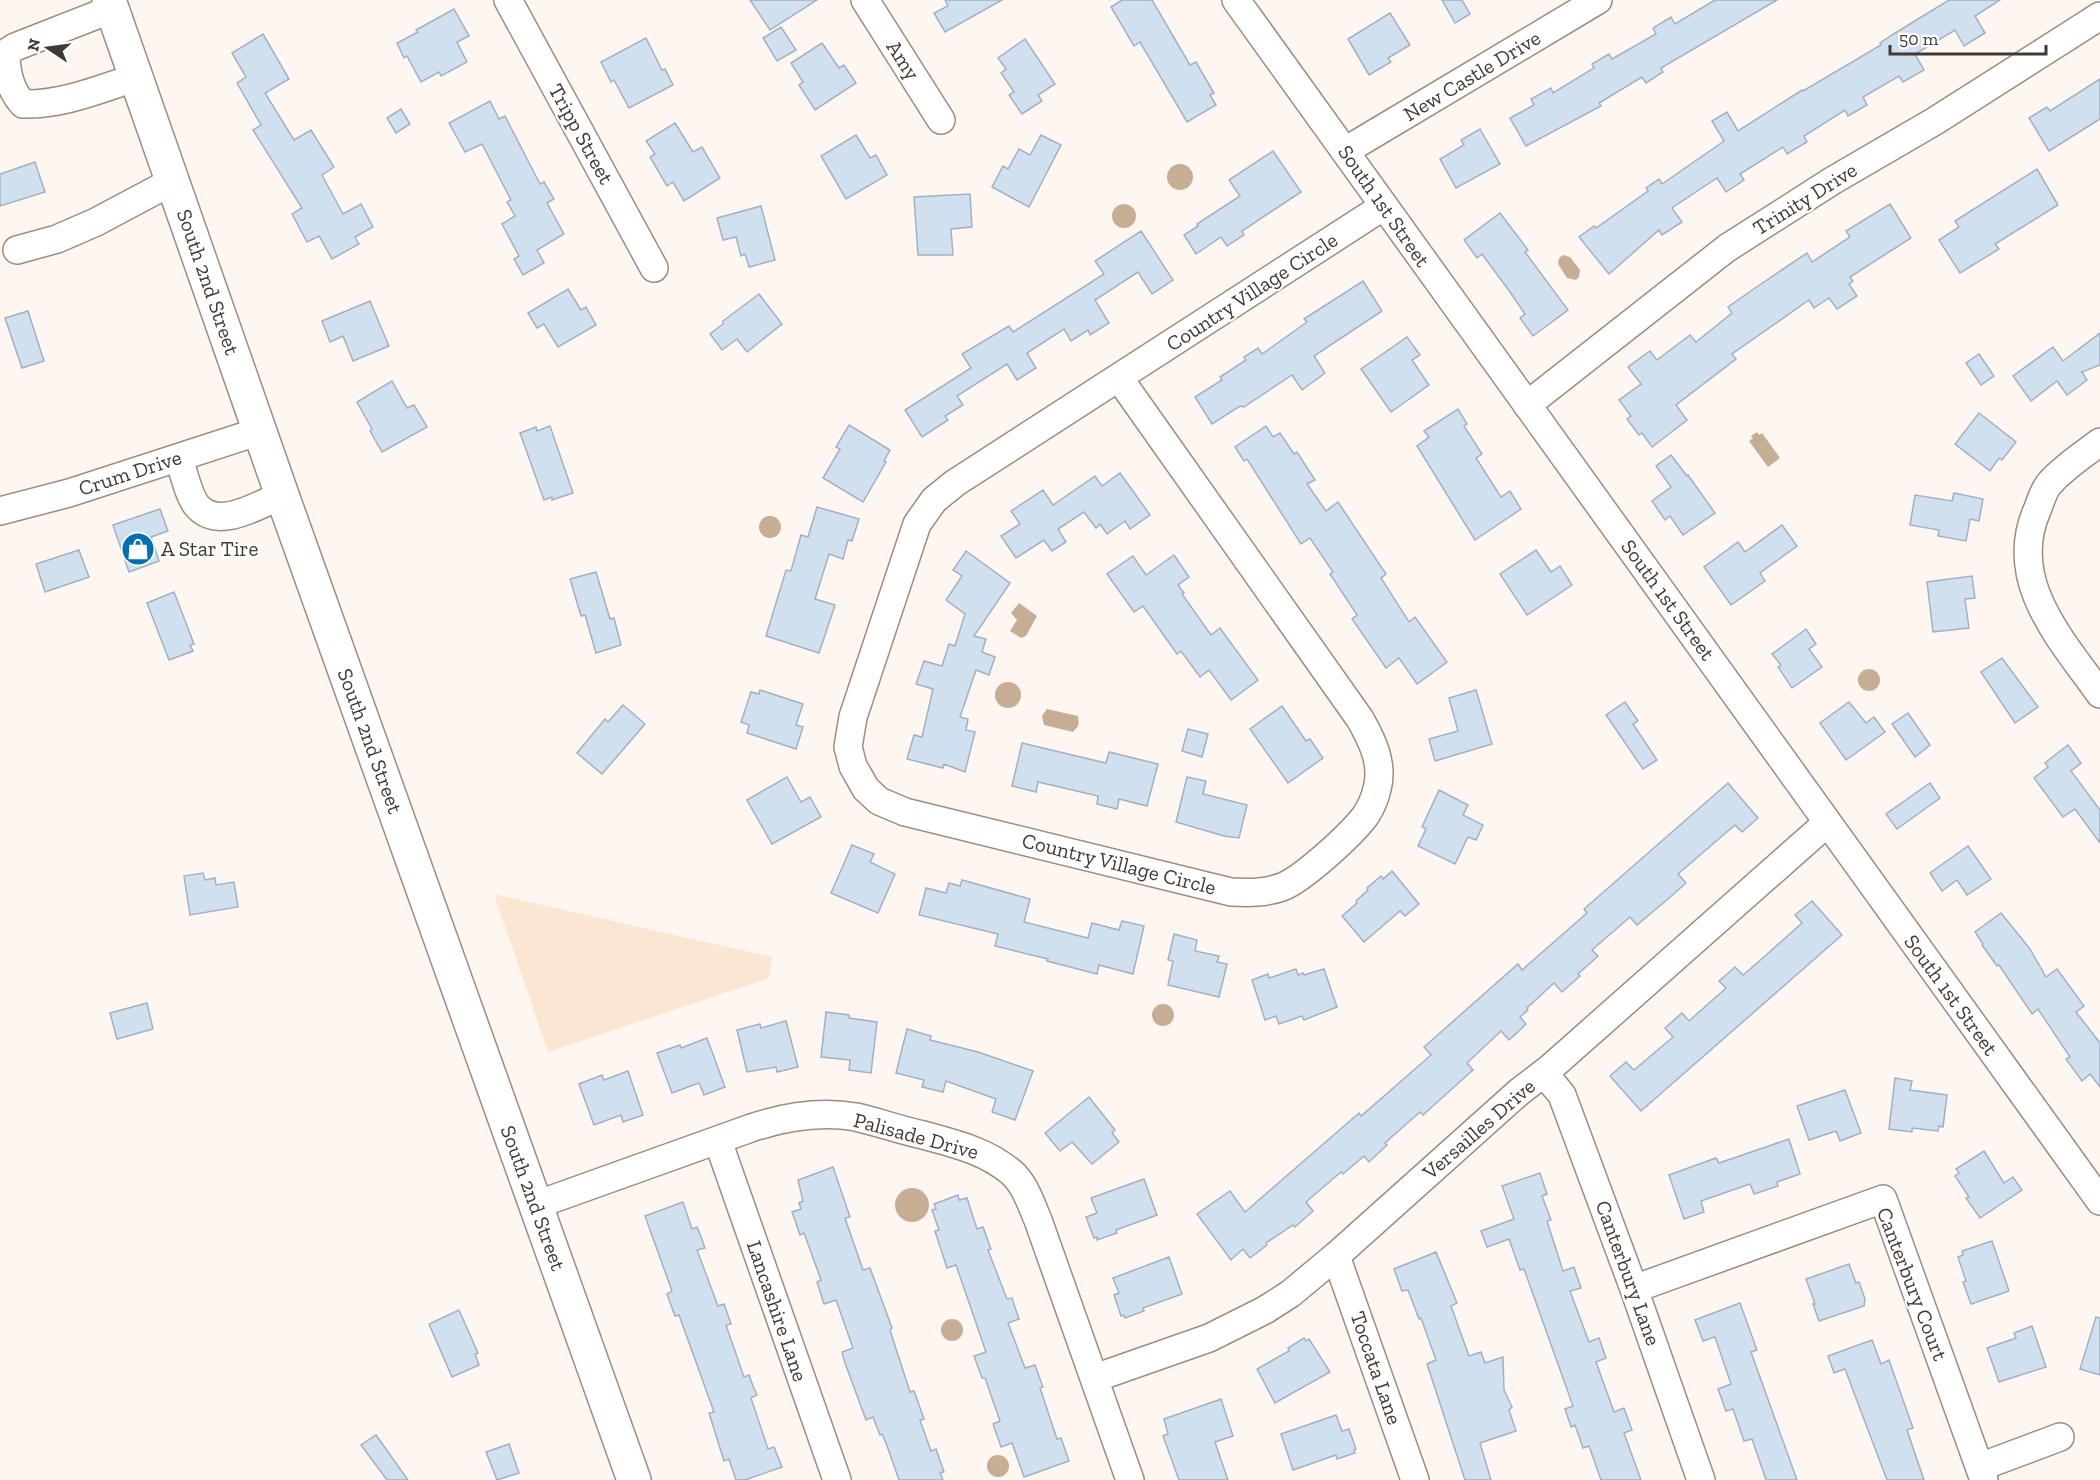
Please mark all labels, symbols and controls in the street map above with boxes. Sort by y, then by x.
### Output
north arrow [18,18,78,78]
scale bar [1890,18,2046,56]
street label: New Castle Drive [1399,25,1545,126]
text: 50 m [1899,28,1939,50]
street label: Amy [882,35,925,84]
text: N [23,37,44,53]
street label: Tripp Street [544,79,619,188]
street label: South 1st Street [1333,140,1436,272]
street label: Trinity Drive [1748,157,1861,240]
street label: South 2nd Street [172,206,245,358]
street label: Country Village Circle [1161,227,1342,356]
street label: Crum Drive [75,444,184,501]
shop icon: A Star Tire [120,531,156,567]
street label: South 1st Street [1616,535,1721,665]
place label: A Star Tire [161,536,258,561]
street label: South 2nd Street [333,665,408,817]
street label: Country Village Circle [1020,827,1219,900]
street label: South 1st Street [1899,930,2004,1060]
street label: Versailles Drive [1417,1073,1540,1185]
street label: Palisade Drive [851,1107,982,1164]
street label: South 2nd Street [496,1122,571,1274]
street label: Canterbury Lane [1591,1197,1666,1349]
street label: Canterbury Court [1872,1204,1953,1364]
street label: Lancashire Lane [742,1237,813,1385]
street label: Toccata Lane [1345,1308,1408,1428]

